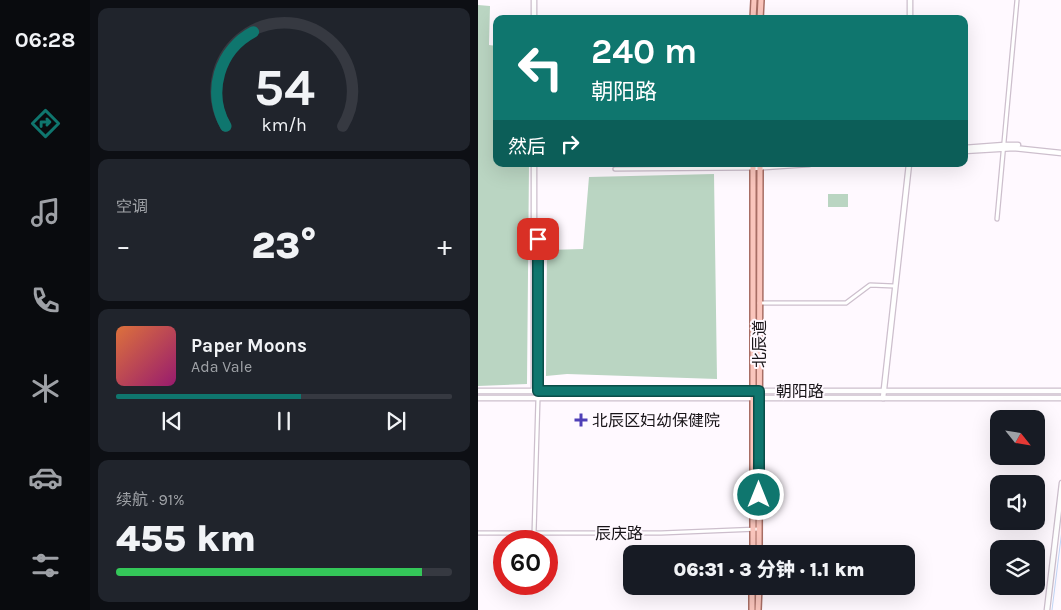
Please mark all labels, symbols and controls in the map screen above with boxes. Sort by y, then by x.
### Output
text: 06:28 [15,27,75,53]
text: 240 m [591,31,697,72]
icon: left [508,35,573,100]
text: 54 [253,57,315,118]
text: 朝阳路 [591,79,657,105]
icon: directions [28,106,63,141]
text: km/h [261,115,307,136]
icon: right [556,130,584,158]
text: 然后 [508,136,546,158]
icon: music [28,195,63,230]
text: 空调 [116,197,148,216]
pin [517,218,559,260]
text: 23° [251,223,317,268]
icon: arrive [524,225,552,253]
text: − [116,229,131,262]
text: + [437,229,452,262]
icon: phone [28,283,63,318]
street label: 北辰道 [750,320,769,368]
text: Paper Moons [191,335,307,357]
text: Ada Vale [191,357,252,376]
icon: climate [28,371,63,406]
street label: 朝阳路 [776,382,824,401]
icon: previous [158,407,186,435]
icon: pause [270,407,298,435]
icon: next [382,407,410,435]
north arrow [990,410,1046,465]
map controls [990,410,1045,595]
place label: 北辰区妇幼保健院 [592,411,720,430]
marker: 北辰区妇幼保健院 [574,413,588,427]
icon: car [28,460,63,495]
position arrow [732,468,784,520]
button: sound [990,475,1045,530]
text: 续航 · 91% [116,490,185,509]
text: 455 km [116,516,256,561]
street label: 辰庆路 [595,524,643,543]
speed limit sign: 60 [493,530,558,595]
button: layers [990,540,1045,595]
icon: filters [28,548,63,583]
text: 06:31 · 3 分钟 · 1.1 km [674,559,864,581]

